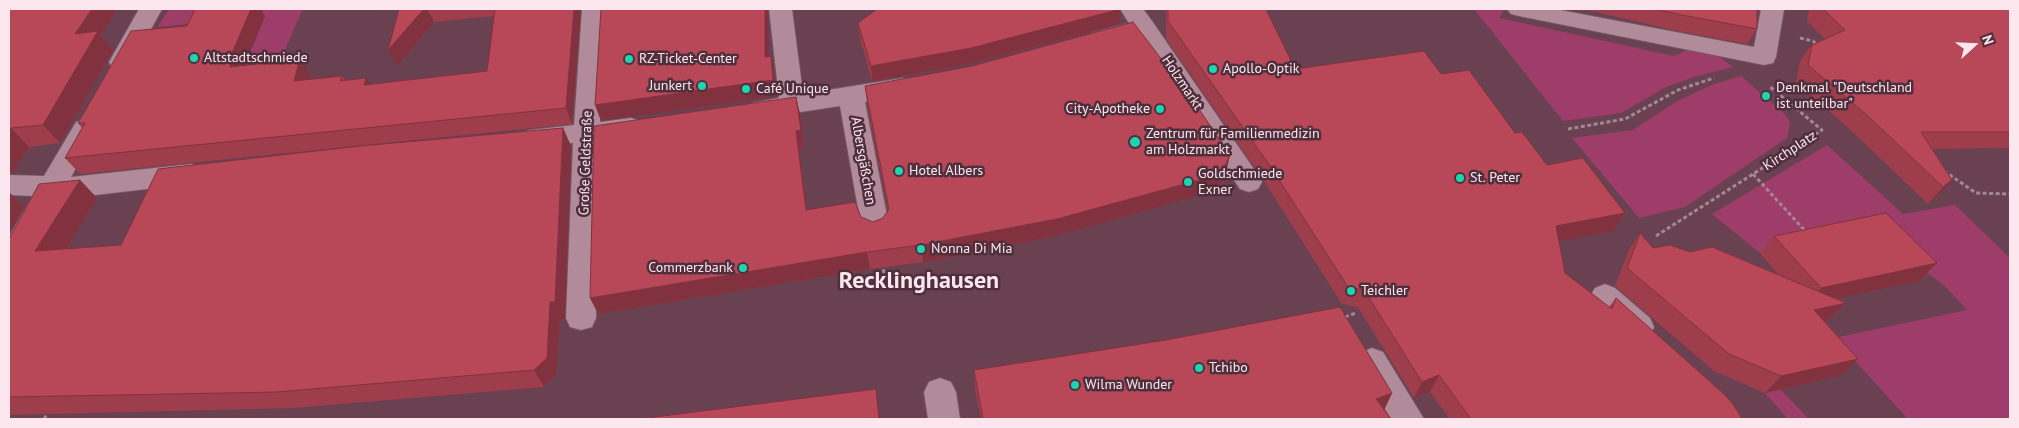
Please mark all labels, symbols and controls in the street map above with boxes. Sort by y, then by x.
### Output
north arrow [1949,20,1999,70]
text: N [1978,32,1998,47]
place label: Altstadtschmiede [204,50,308,66]
place label: RZ-Ticket-Center [639,51,737,67]
marker: Altstadtschmiede [188,52,200,64]
marker: RZ-Ticket-Center [623,53,635,65]
street label: Holzmarkt [1158,53,1206,113]
place label: Apollo-Optik [1223,61,1299,77]
marker: Apollo-Optik [1207,63,1219,75]
place label: Junkert [649,78,692,94]
marker: Junkert [696,80,708,92]
place label: Denkmal "Deutschland ist unteilbar" [1776,80,1912,112]
place label: Café Unique [756,81,829,97]
marker: Café Unique [740,83,752,95]
marker: Denkmal "Deutschland ist unteilbar" [1760,90,1772,102]
place label: City-Apotheke [1066,101,1150,117]
marker: City-Apotheke [1154,103,1166,115]
street label: Große Geldstraße [576,110,596,216]
street label: Albersgäßchen [847,116,879,206]
place label: Zentrum für Familienmedizin am Holzmarkt [1146,126,1320,158]
street label: Kirchplatz [1760,127,1820,175]
marker: Zentrum für Familienmedizin am Holzmarkt [1128,135,1142,149]
place label: Hotel Albers [909,163,983,179]
marker: Hotel Albers [893,165,905,177]
place label: Goldschmiede Exner [1198,166,1282,198]
place label: St. Peter [1470,170,1520,186]
marker: St. Peter [1454,172,1466,184]
marker: Goldschmiede Exner [1182,176,1194,188]
place label: Nonna Di Mia [931,241,1012,257]
marker: Nonna Di Mia [915,243,927,255]
place label: Commerzbank [648,260,733,276]
marker: Commerzbank [737,262,749,274]
district label: Recklinghausen [839,267,999,295]
place label: Teichler [1361,283,1408,299]
marker: Teichler [1345,285,1357,297]
place label: Tchibo [1209,360,1248,376]
marker: Tchibo [1193,362,1205,374]
place label: Wilma Wunder [1085,377,1172,393]
marker: Wilma Wunder [1069,379,1081,391]

